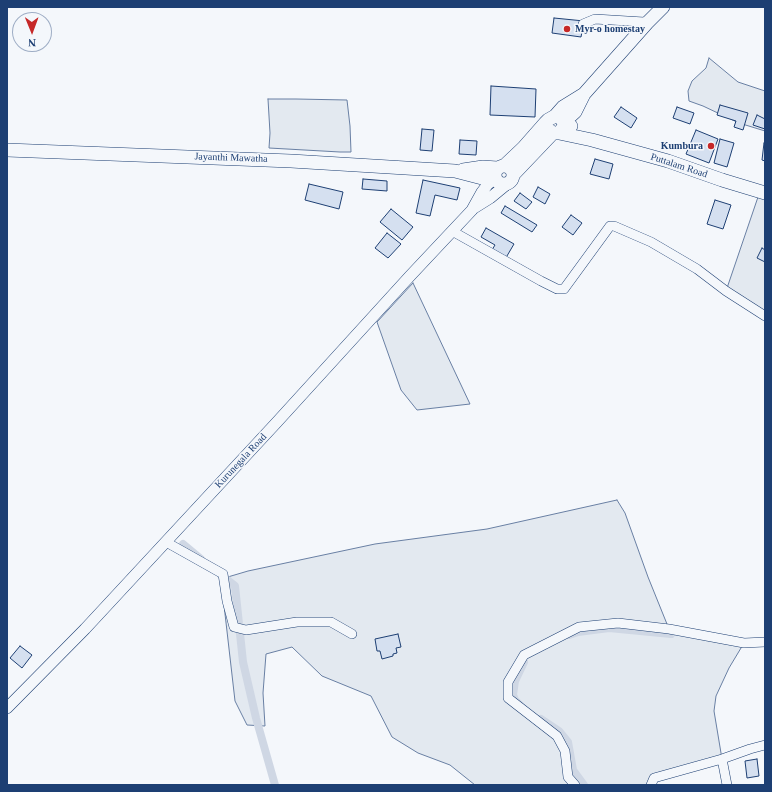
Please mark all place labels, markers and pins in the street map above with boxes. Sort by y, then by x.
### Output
place label: Myr-o homestay [575,23,645,35]
marker: Myr-o homestay [562,24,572,34]
place label: Kumbura [661,140,703,152]
marker: Kumbura [706,141,716,151]

